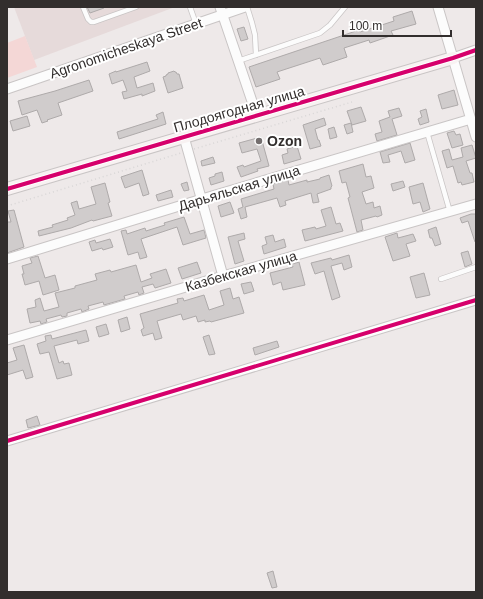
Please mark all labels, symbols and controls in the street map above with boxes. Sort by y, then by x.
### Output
scale bar [343,12,451,38]
street label: Agronomicheskaya Street [48,14,204,82]
text: 100 m [349,19,382,33]
street label: Плодоягодная улица [172,83,306,135]
place label: Ozon [267,133,302,149]
marker: Ozon [254,136,264,146]
street label: Дарьяльская улица [176,162,302,214]
street label: Казбекская улица [183,247,299,295]

